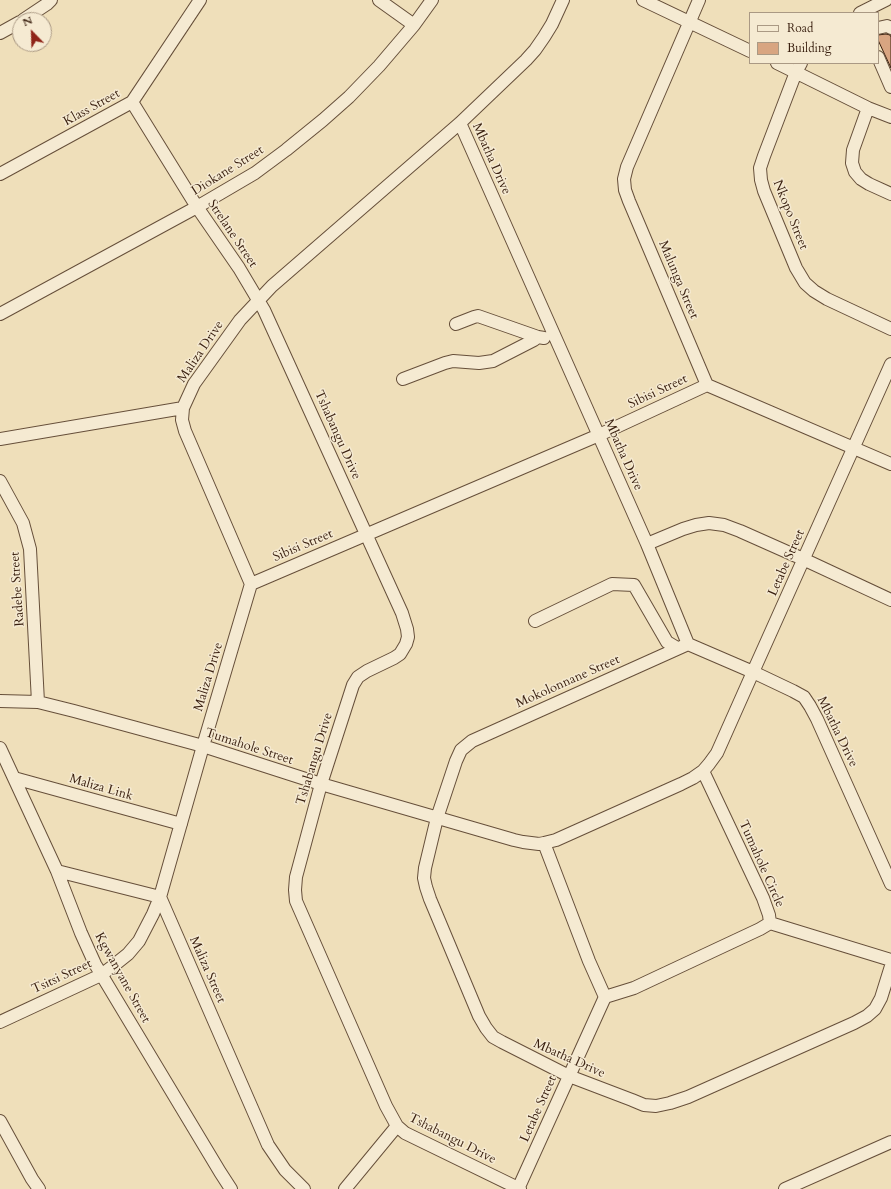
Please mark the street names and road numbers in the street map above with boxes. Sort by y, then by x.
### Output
street label: Klass Street [61,86,123,130]
street label: Mbatha Drive [468,121,514,197]
street label: Diokane Street [189,143,267,199]
street label: Nkopo Street [769,178,811,252]
street label: Strelane Street [204,197,260,271]
street label: Malunga Street [655,239,701,321]
street label: Maliza Drive [175,318,227,386]
street label: Sibisi Street [626,371,690,413]
street label: Tshabangu Drive [310,388,364,482]
street label: Mbatha Drive [600,417,646,493]
street label: Sibisi Street [271,526,335,566]
street label: Letabe Street [765,527,809,599]
street label: Radebe Street [8,551,28,627]
street label: Maliza Drive [191,641,227,713]
street label: Mokolonnane Street [514,652,622,712]
street label: Mbatha Drive [813,694,861,770]
street label: Tshabangu Drive [294,711,336,807]
street label: Tumahole Street [203,725,295,769]
street label: Maliza Link [67,771,135,805]
street label: Tumahole Circle [735,818,787,910]
street label: Kgwanyane Street [91,930,153,1026]
street label: Maliza Street [185,934,229,1006]
street label: Tsitsi Street [30,956,94,998]
street label: Mbatha Drive [531,1036,607,1082]
street label: Letabe Street [517,1073,561,1145]
street label: Tshabangu Drive [406,1110,498,1168]

